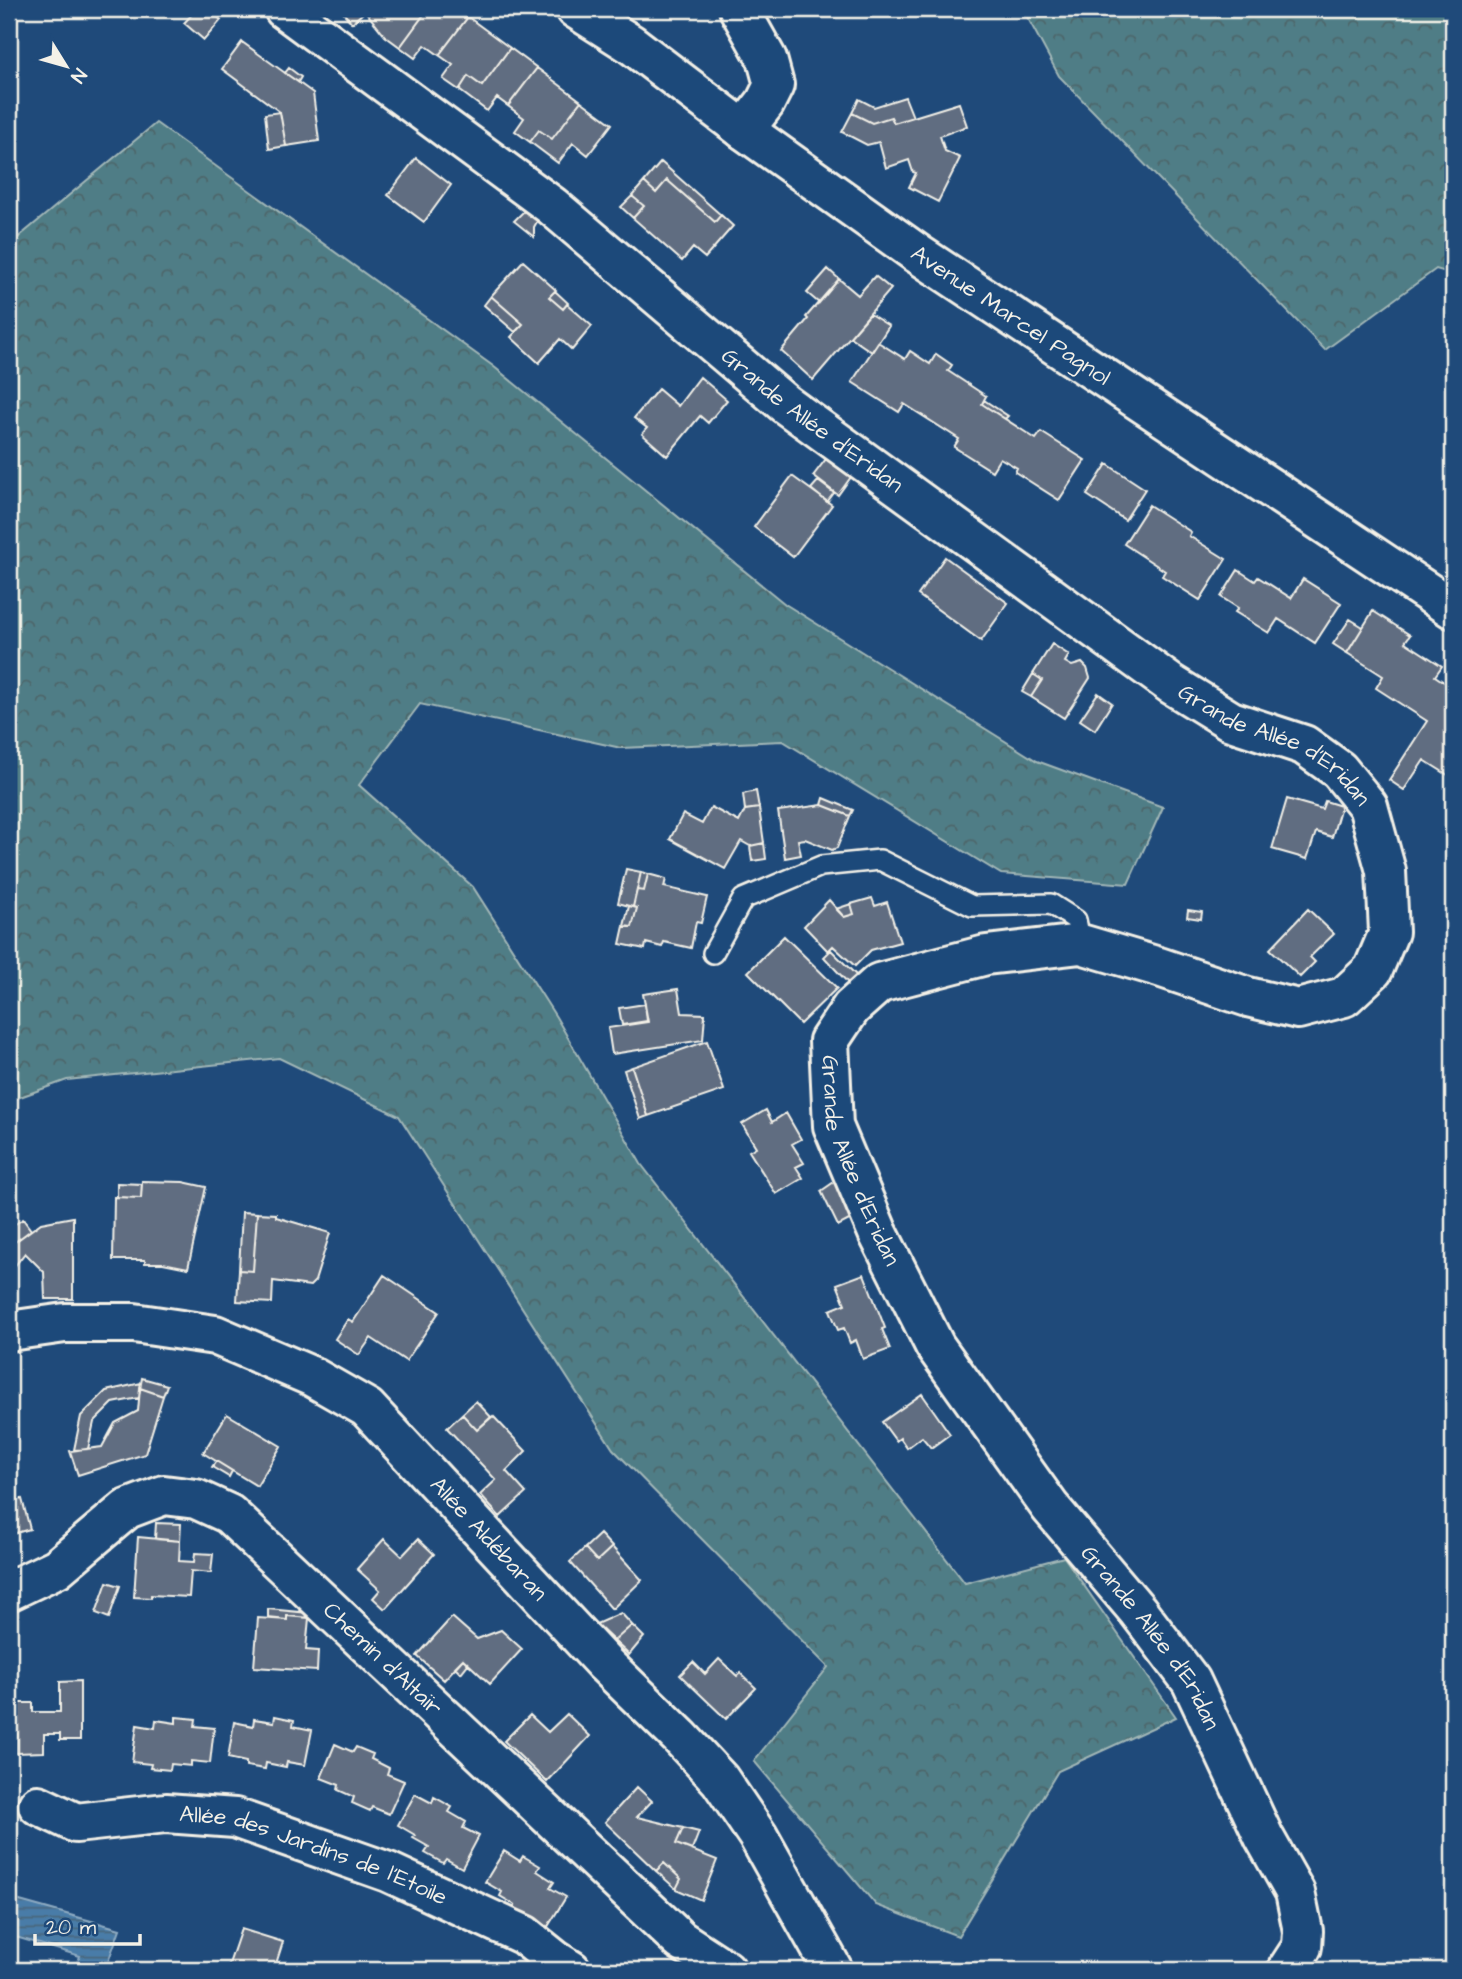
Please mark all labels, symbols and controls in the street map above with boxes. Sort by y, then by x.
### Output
north arrow [32,32,102,102]
text: N [64,62,93,88]
street label: Avenue Marcel Pagnol [904,238,1117,393]
street label: Grande Allée d'Eridan [714,340,910,501]
street label: Grande Allée d'Eridan [1172,676,1378,813]
street label: Grande Allée d'Eridan [814,1055,908,1271]
street label: Allée Aldébaran [423,1470,555,1608]
street label: Grande Allée d'Eridan [1073,1538,1228,1735]
street label: Chemin d'Altaïr [316,1595,449,1723]
street label: Allée des Jardins de l'Etoile [178,1798,453,1913]
scale bar [35,1902,140,1946]
text: 20 m [46,1913,97,1942]

